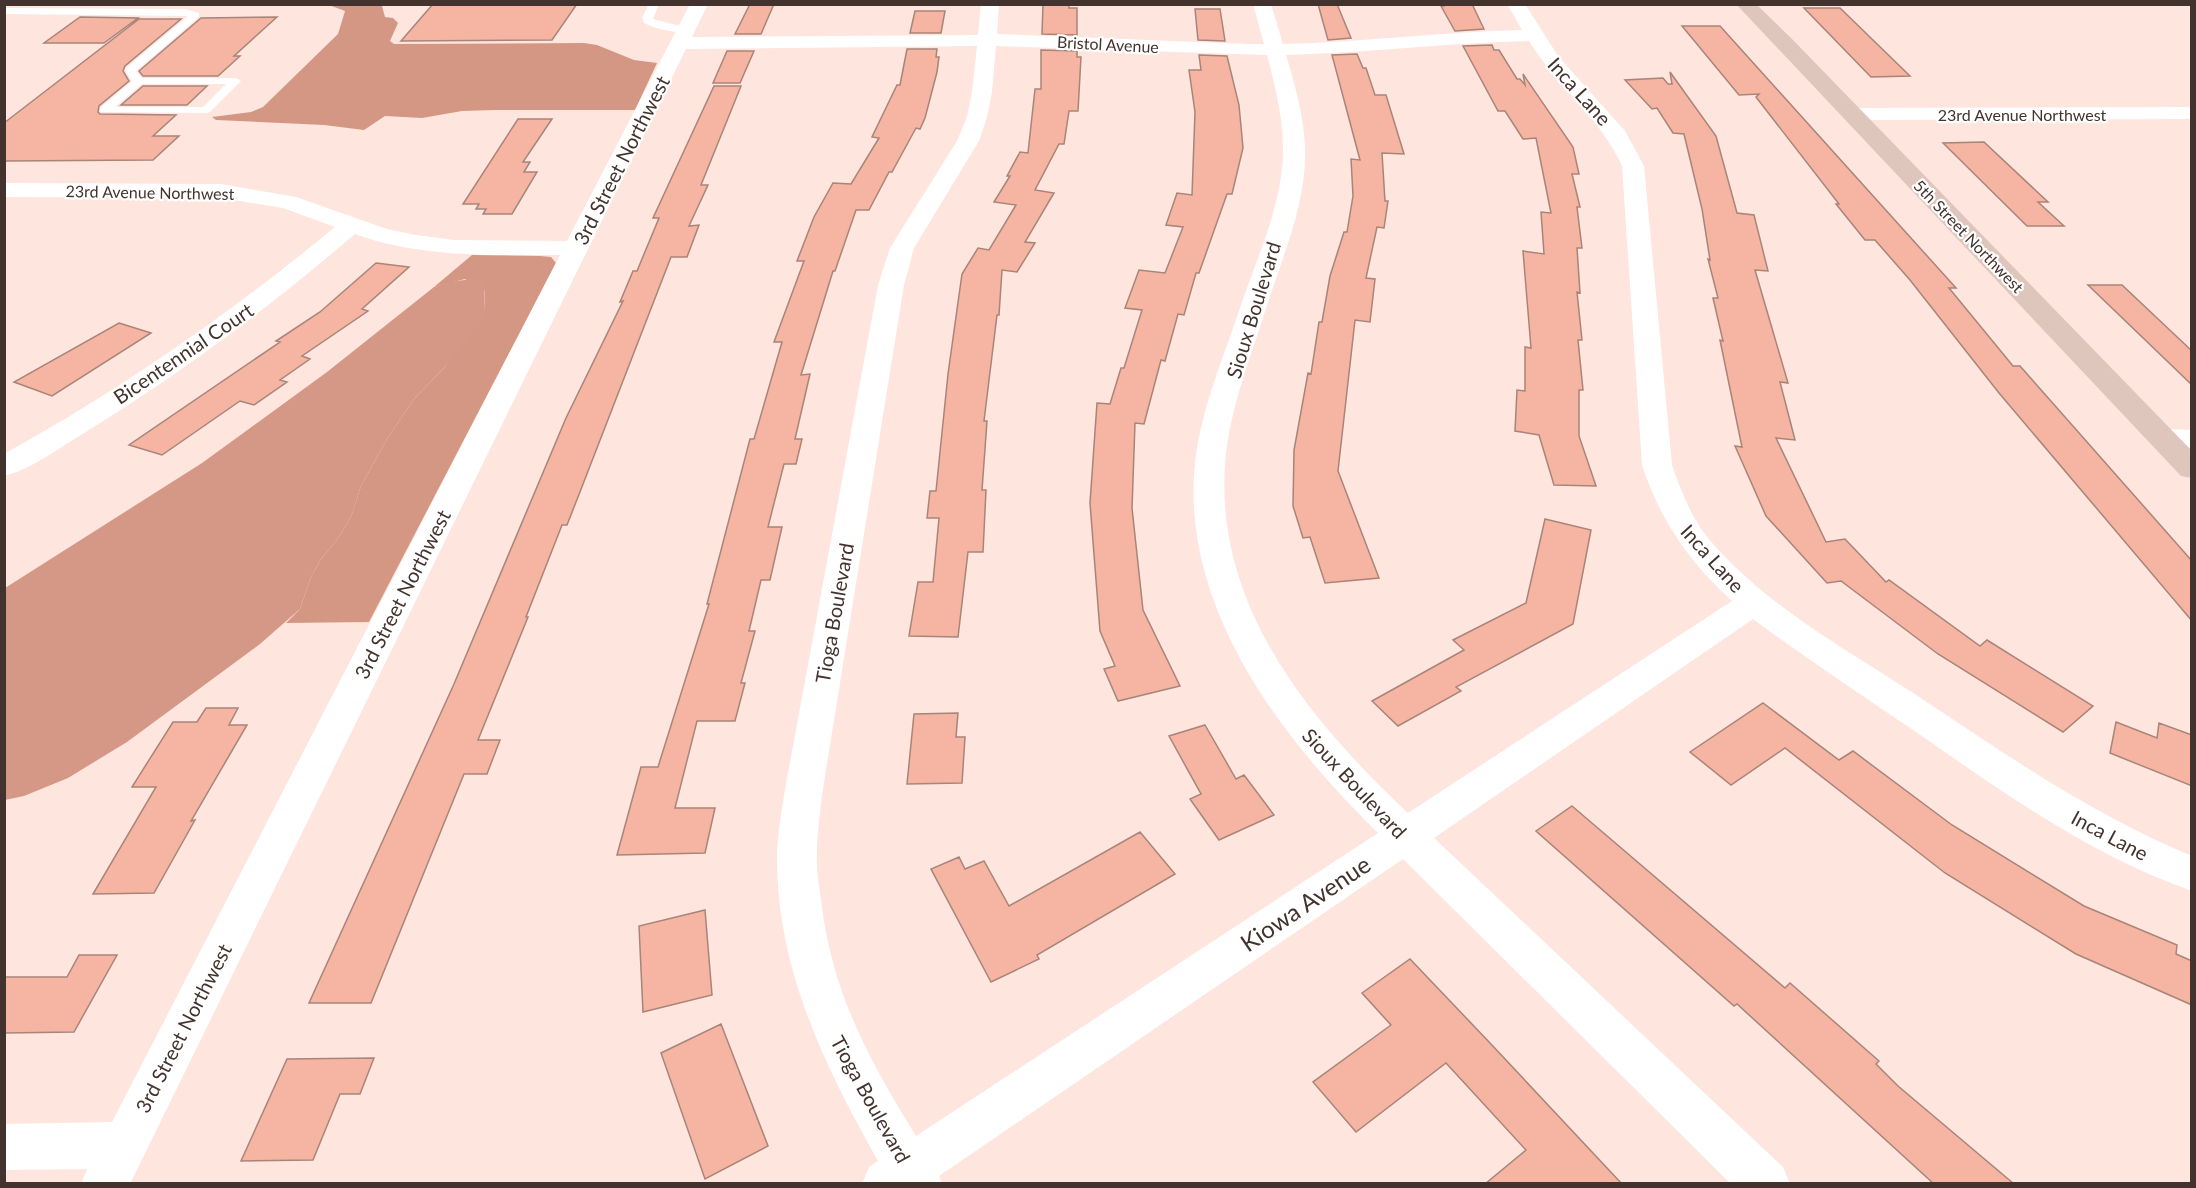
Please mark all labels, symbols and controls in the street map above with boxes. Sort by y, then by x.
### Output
street label: Bristol Avenue [1057,32,1159,56]
street label: Inca Lane [1543,52,1617,130]
street label: 3rd Street Northwest [568,72,674,248]
street label: 23rd Avenue Northwest [1938,105,2107,124]
street label: 5th Street Northwest [1910,176,2028,296]
street label: 23rd Avenue Northwest [65,181,235,203]
street label: Sioux Boulevard [1221,239,1285,381]
street label: Bicentennial Court [109,297,257,409]
street label: 3rd Street Northwest [349,506,455,682]
street label: Inca Lane [1676,519,1750,597]
street label: Tioga Boulevard [810,541,858,685]
street label: Sioux Boulevard [1298,723,1412,843]
street label: Inca Lane [2068,805,2152,865]
street label: Kiowa Avenue [1234,849,1376,957]
street label: 3rd Street Northwest [130,940,236,1116]
street label: Tioga Boulevard [826,1031,916,1167]

